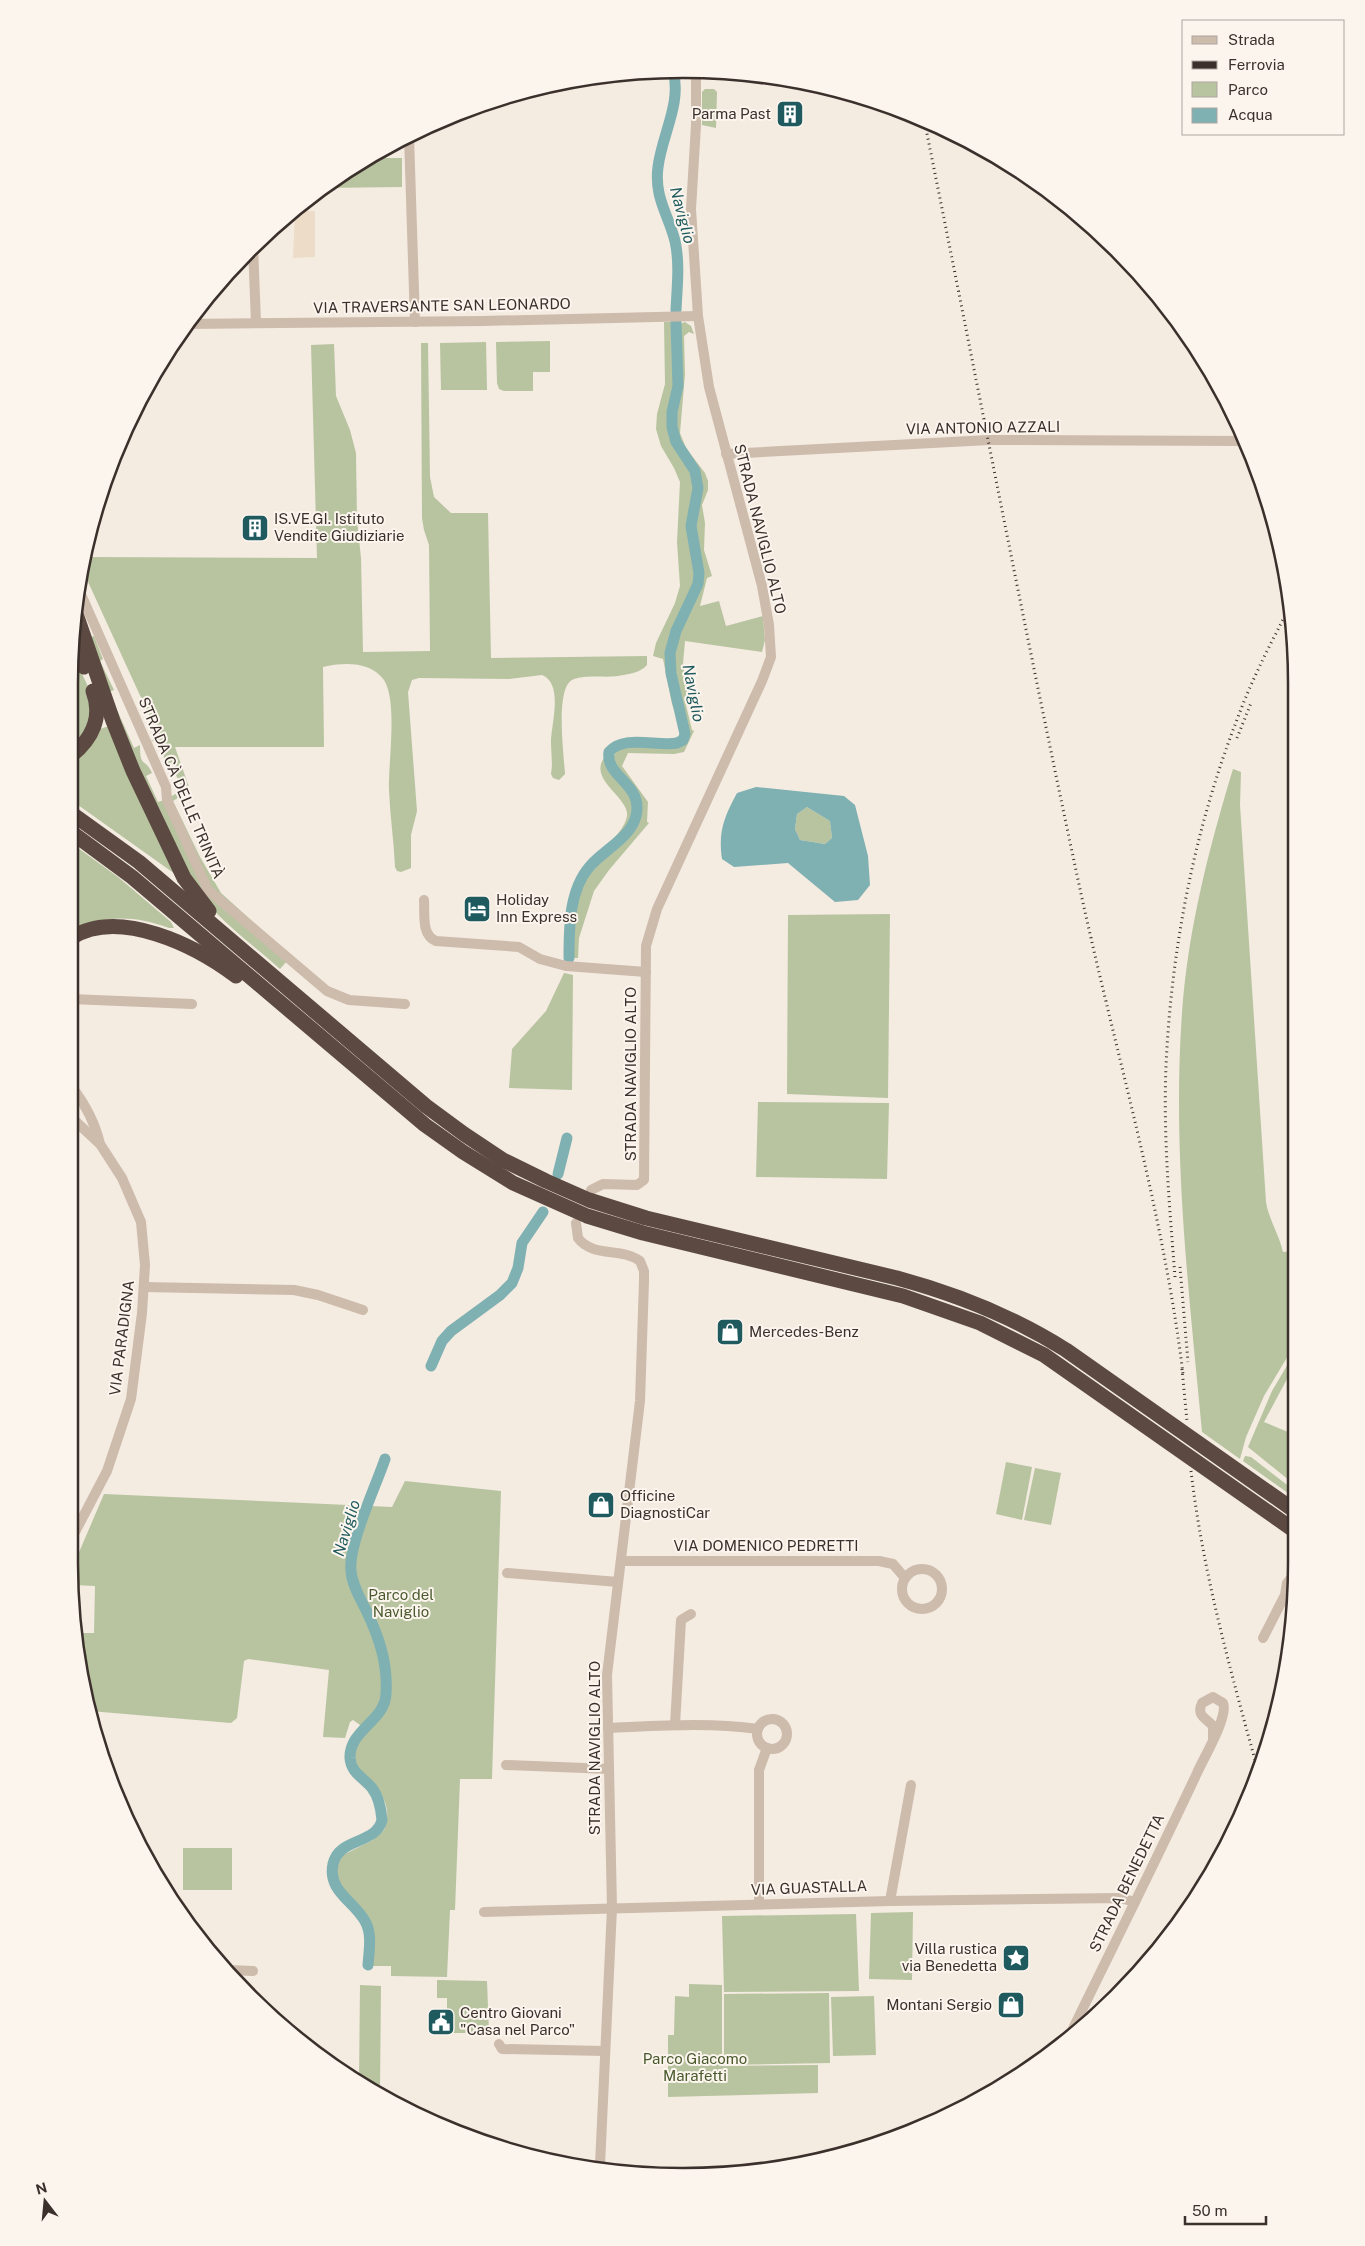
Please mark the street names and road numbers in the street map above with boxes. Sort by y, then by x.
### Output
street label: VIA TRAVERSANTE SAN LEONARDO [313,295,571,316]
street label: VIA ANTONIO AZZALI [906,418,1060,437]
street label: STRADA NAVIGLIO ALTO [731,442,790,616]
street label: STRADA CÀ DELLE TRINITÀ [135,695,228,881]
street label: STRADA NAVIGLIO ALTO [622,987,639,1161]
street label: VIA PARADIGNA [106,1279,137,1397]
street label: VIA DOMENICO PEDRETTI [674,1537,858,1554]
street label: STRADA NAVIGLIO ALTO [586,1661,603,1835]
street label: STRADA BENEDETTA [1086,1811,1168,1955]
street label: VIA GUASTALLA [751,1877,868,1898]

